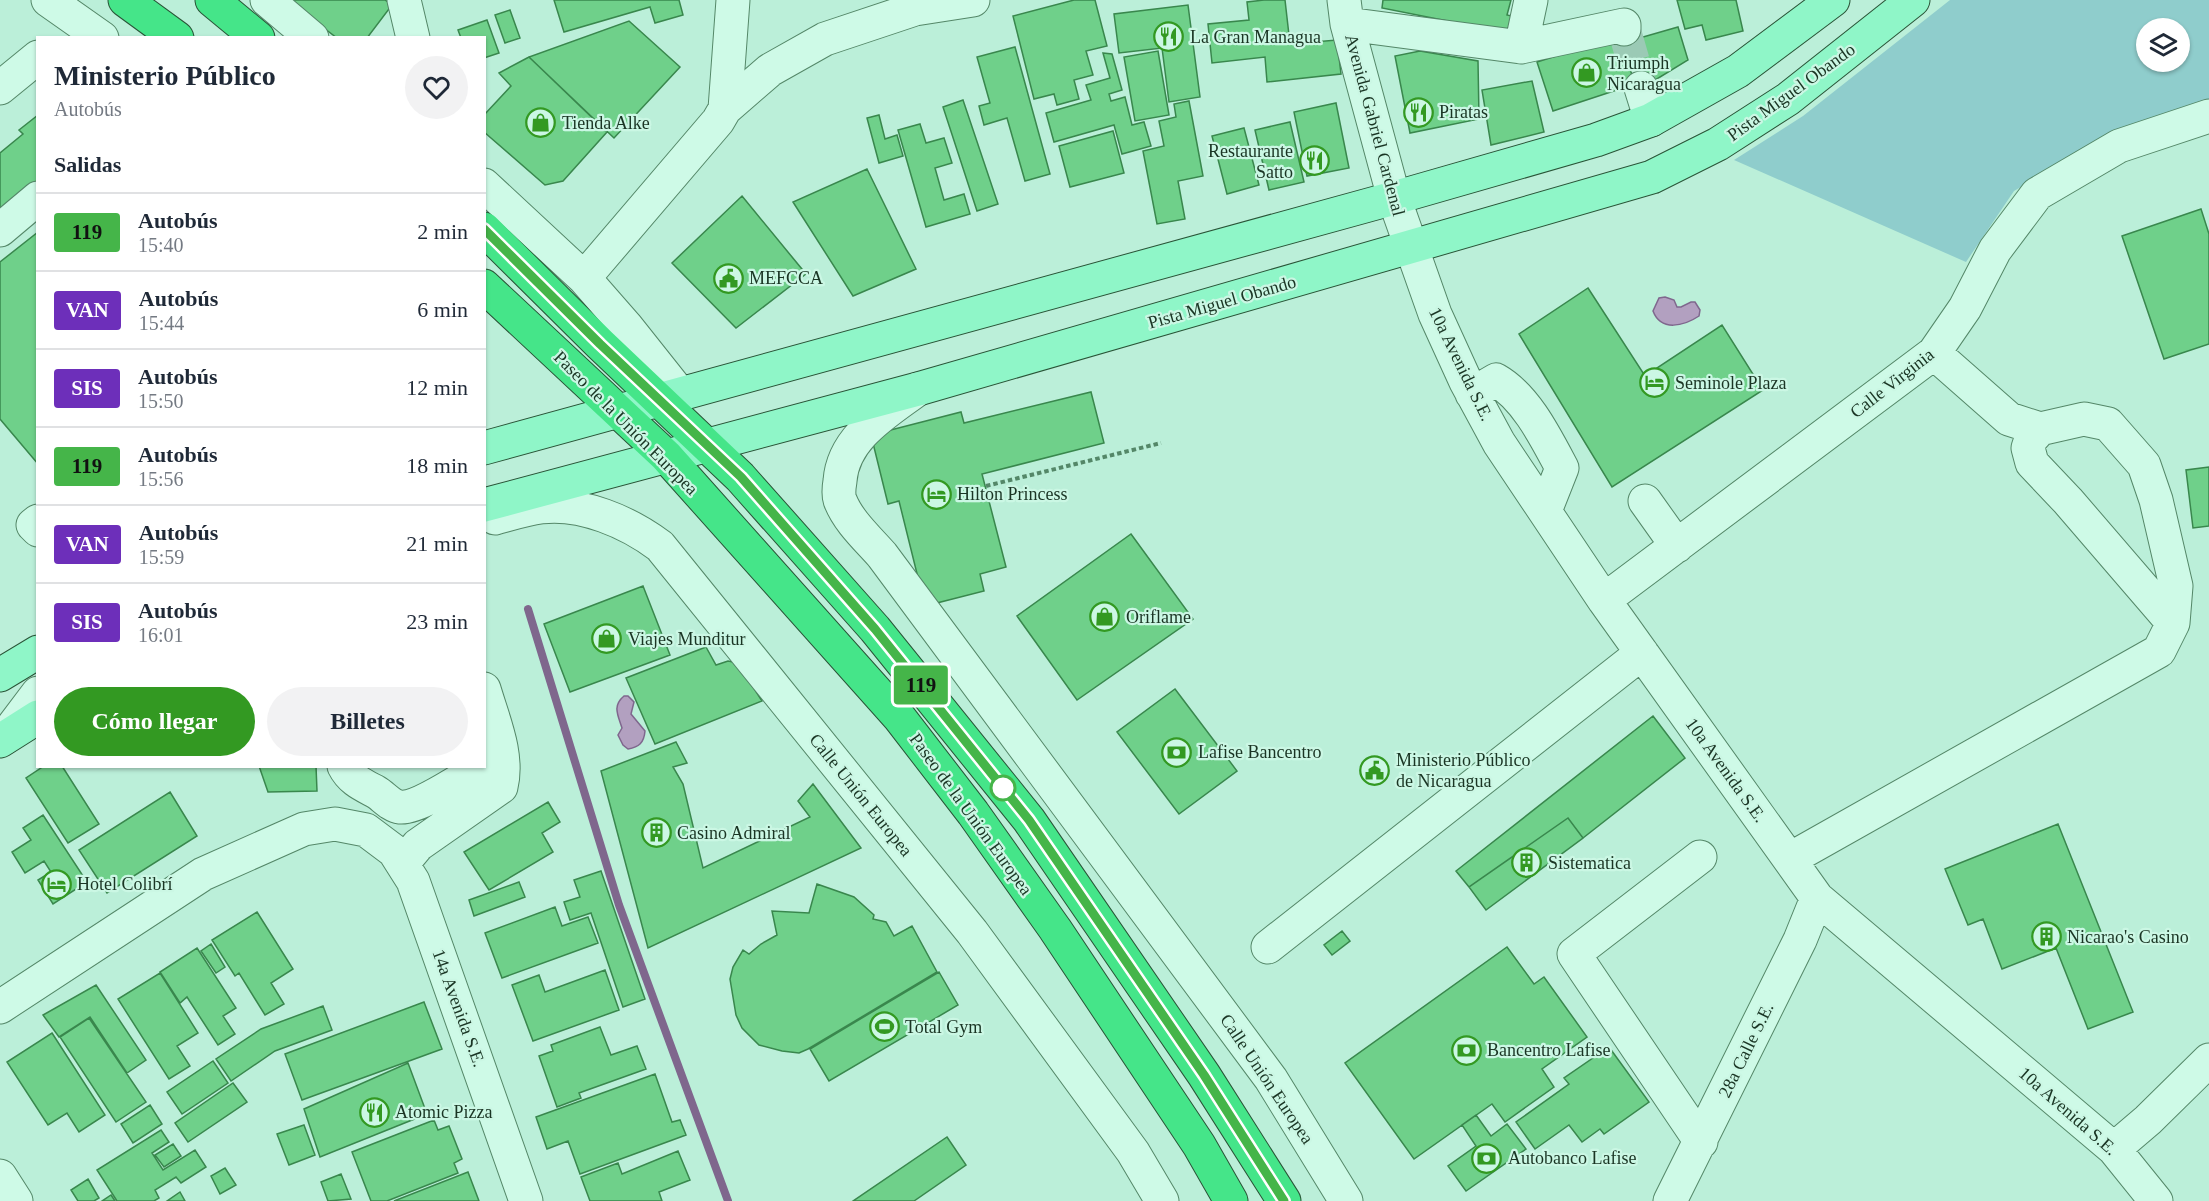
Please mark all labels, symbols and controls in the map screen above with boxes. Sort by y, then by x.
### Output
map controls [2136,18,2190,72]
button: layers [2136,18,2190,72]
restaurant icon: La Gran Managua [1153,21,1185,53]
place label: La Gran Managua [1190,27,1321,47]
street label: Avenida Gabriel Cardenal [1341,32,1409,218]
street label: Pista Miguel Obando [1723,39,1859,145]
place label: Triumph Nicaragua [1607,53,1681,94]
button: heart [405,56,468,119]
shop icon: Triumph Nicaragua [1570,57,1602,89]
text: Ministerio Público [54,60,276,91]
restaurant icon: Piratas [1402,96,1434,128]
text: Autobús [54,98,122,120]
place label: Piratas [1439,102,1488,122]
shop icon: Tienda Alke [525,107,557,139]
place label: Tienda Alke [562,113,650,133]
place label: Restaurante Satto [1208,141,1293,182]
restaurant icon: Restaurante Satto [1298,145,1330,177]
text: Salidas [54,152,121,177]
text: Autobús [138,208,217,233]
text: 2 min [417,219,468,244]
text: 119 [72,220,102,244]
text: 15:40 [138,234,184,256]
public building icon: MEFCCA [712,262,744,294]
place label: MEFCCA [749,268,823,288]
street label: Pista Miguel Obando [1146,271,1298,333]
text: Autobús [139,286,218,311]
text: 6 min [417,297,468,322]
text: VAN [66,298,109,322]
street label: 10a Avenida S.E. [1425,304,1497,424]
text: 15:44 [139,312,184,334]
street label: Calle Virginia [1846,344,1938,422]
street label: Paseo de la Unión Europea [550,347,702,499]
text: Autobús [138,364,217,389]
hotel icon: Seminole Plaza [1638,367,1670,399]
place label: Seminole Plaza [1675,373,1786,393]
text: 12 min [406,375,468,400]
text: SIS [71,376,103,400]
text: 15:50 [138,390,184,412]
text: Autobús [138,442,217,467]
text: 18 min [406,453,468,478]
text: 119 [72,454,102,478]
text: 15:56 [138,468,184,490]
hotel icon: Hilton Princess [920,478,952,510]
place label: Hilton Princess [957,484,1068,504]
text: Autobús [139,520,218,545]
text: 21 min [406,531,468,556]
text: VAN [66,532,109,556]
text: 15:59 [139,546,184,568]
text: Autobús [138,598,217,623]
shop icon: Oriflame [1089,601,1121,633]
place label: Oriflame [1126,607,1191,627]
text: 23 min [406,609,468,634]
text: SIS [71,610,103,634]
shop icon: Viajes Munditur [591,623,623,655]
text: 16:01 [138,624,184,646]
place label: Viajes Munditur [628,629,745,649]
line badge: 119 [886,666,956,704]
text: 119 [906,673,936,697]
button: Cómo llegar [54,687,255,756]
button: Billetes [267,687,468,756]
street label: 10a Avenida S.E. [1682,714,1770,826]
street label: Paseo de la Unión Europea [906,729,1036,899]
street label: Calle Unión Europea [805,730,917,860]
bank icon: Lafise Bancentro [1161,736,1193,768]
place label: Lafise Bancentro [1198,742,1321,762]
place label: Ministerio Público de Nicaragua [1396,750,1531,791]
public building icon: Ministerio Público de Nicaragua [1359,754,1391,786]
unlabelled marker [990,775,1016,801]
building icon: Casino Admiral [640,817,672,849]
place label: Casino Admiral [677,823,791,843]
building icon: Sistematica [1511,847,1543,879]
place label: Sistematica [1548,853,1631,873]
hotel icon: Hotel Colibrí [40,868,72,900]
place label: Hotel Colibrí [77,874,173,894]
building icon: Nicarao's Casino [2030,921,2062,953]
place label: Nicarao's Casino [2067,927,2189,947]
street label: 14a Avenida S.E. [428,946,490,1070]
street label: 28a Calle S.E. [1714,999,1778,1101]
street label: Calle Unión Europea [1216,1010,1318,1148]
sports icon: Total Gym [868,1011,900,1043]
place label: Total Gym [905,1017,982,1037]
bank icon: Bancentro Lafise [1450,1034,1482,1066]
place label: Bancentro Lafise [1487,1040,1610,1060]
street label: 10a Avenida S.E. [2015,1063,2121,1159]
restaurant icon: Atomic Pizza [358,1096,390,1128]
place label: Atomic Pizza [395,1102,492,1122]
bank icon: Autobanco Lafise [1471,1142,1503,1174]
place label: Autobanco Lafise [1508,1148,1636,1168]

